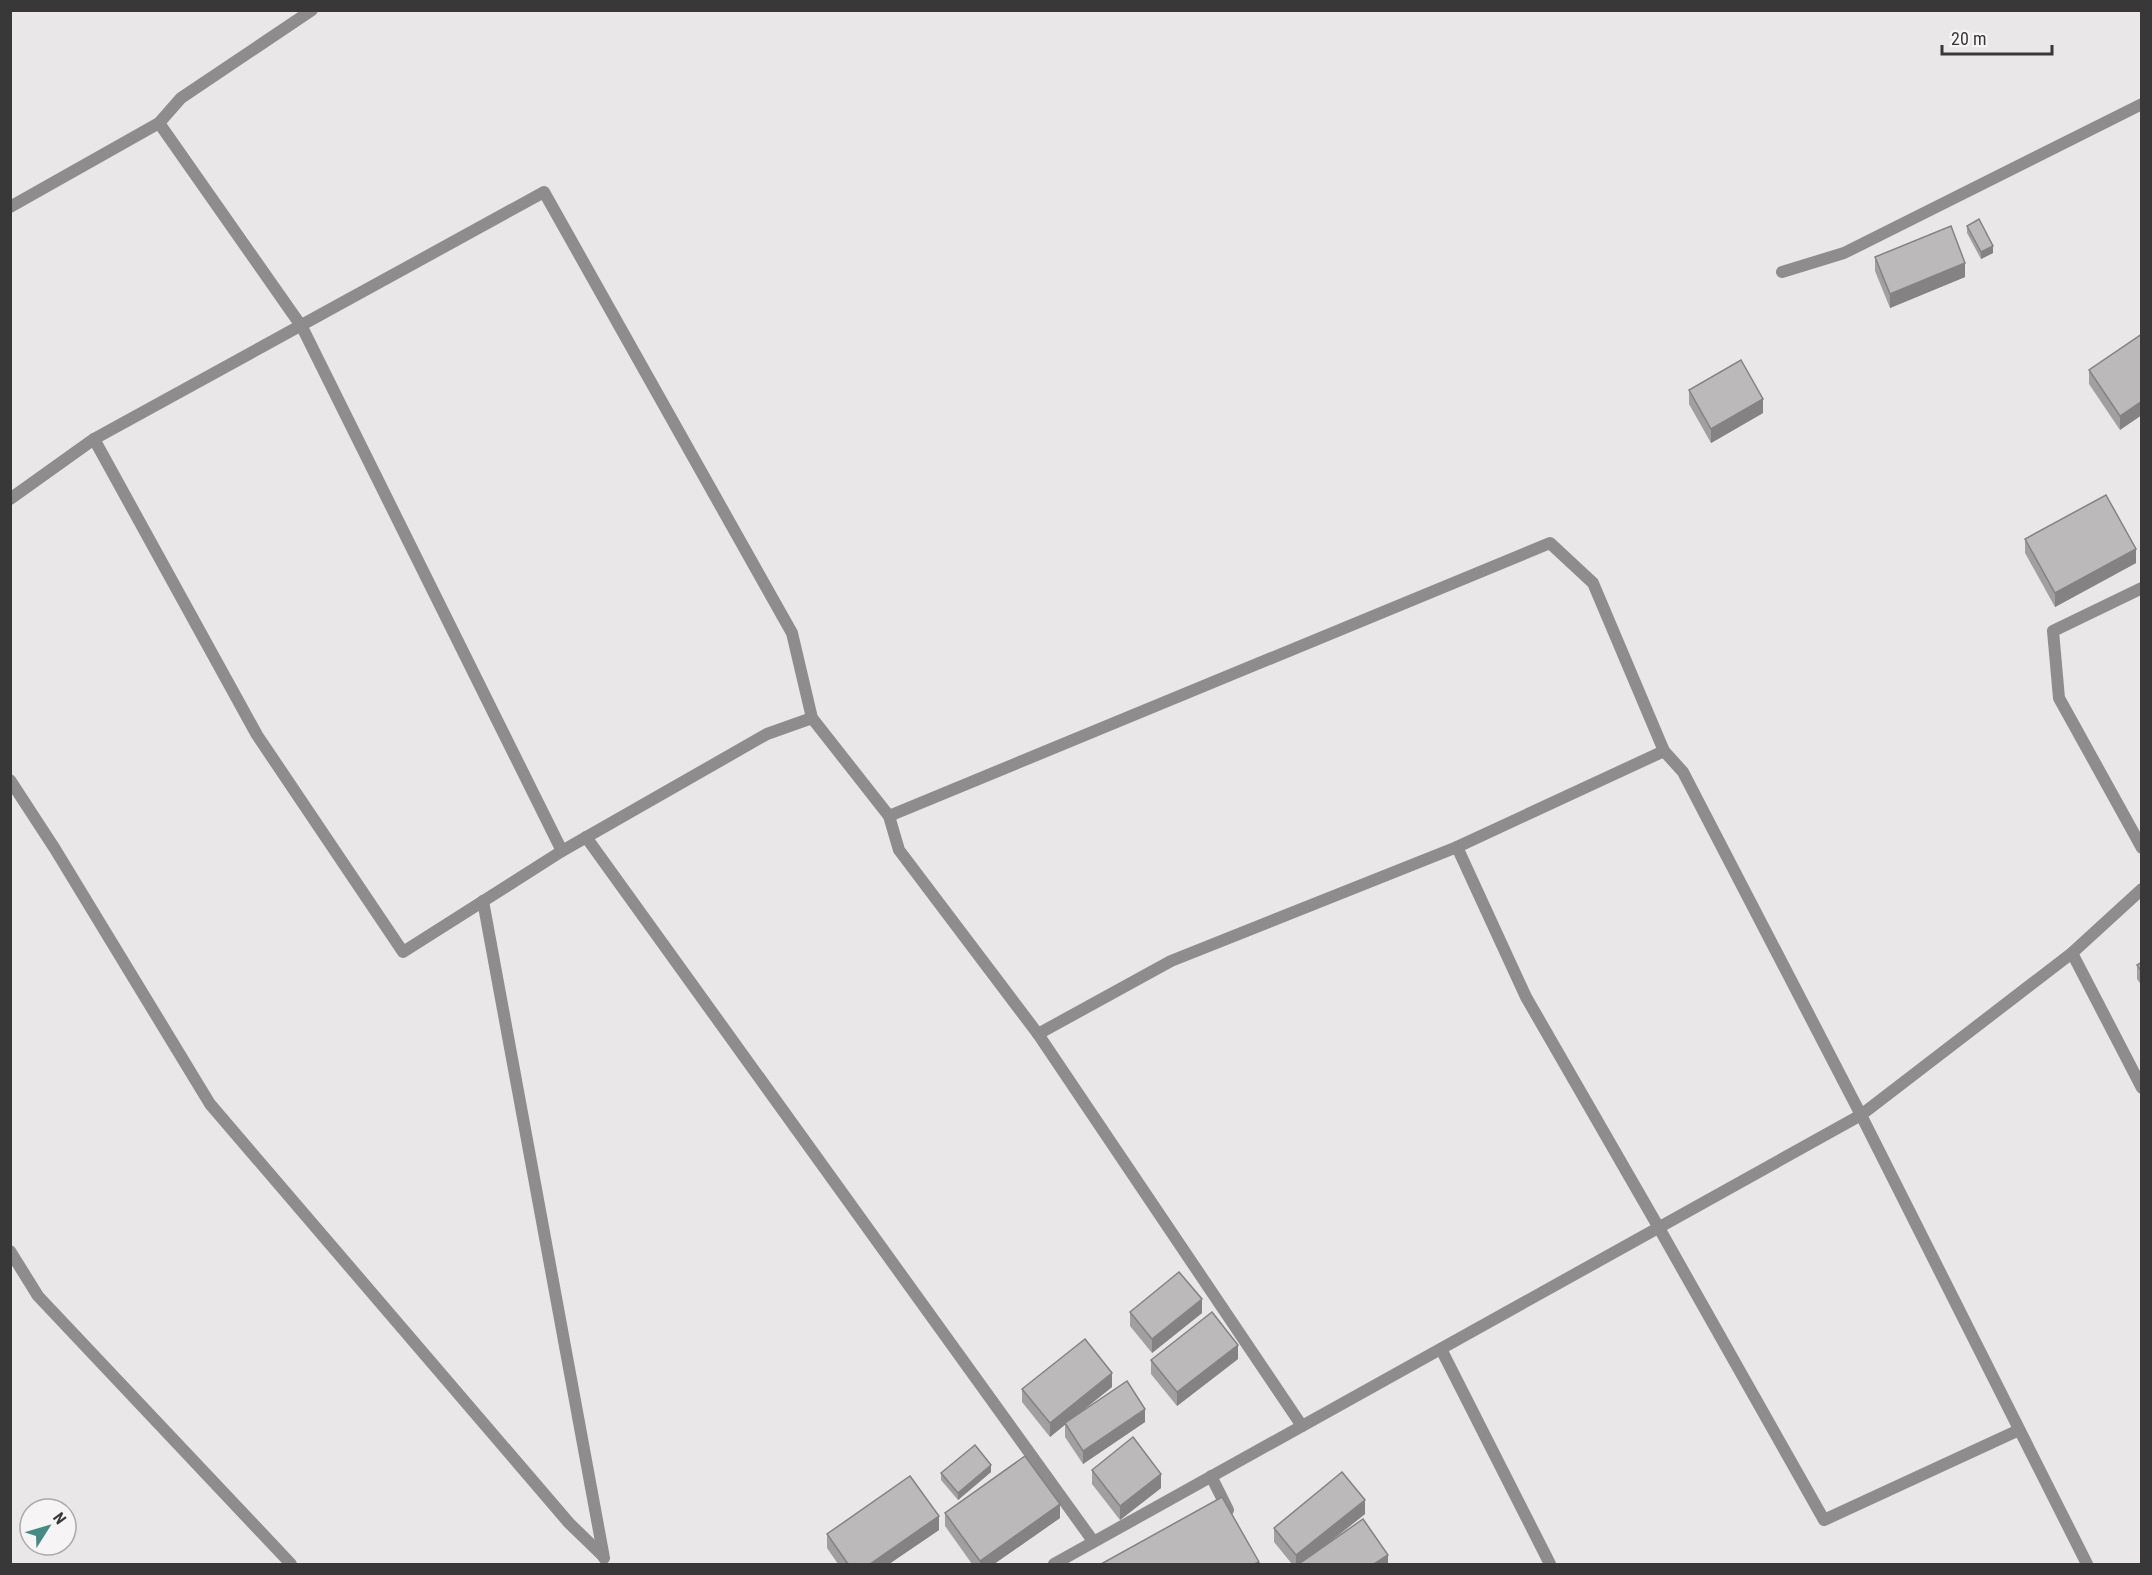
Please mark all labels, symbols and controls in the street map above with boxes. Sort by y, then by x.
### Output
scale bar [1942,18,2052,56]
text: 20 m [1951,28,1986,49]
north arrow [18,1497,78,1557]
text: N [49,1509,70,1528]

